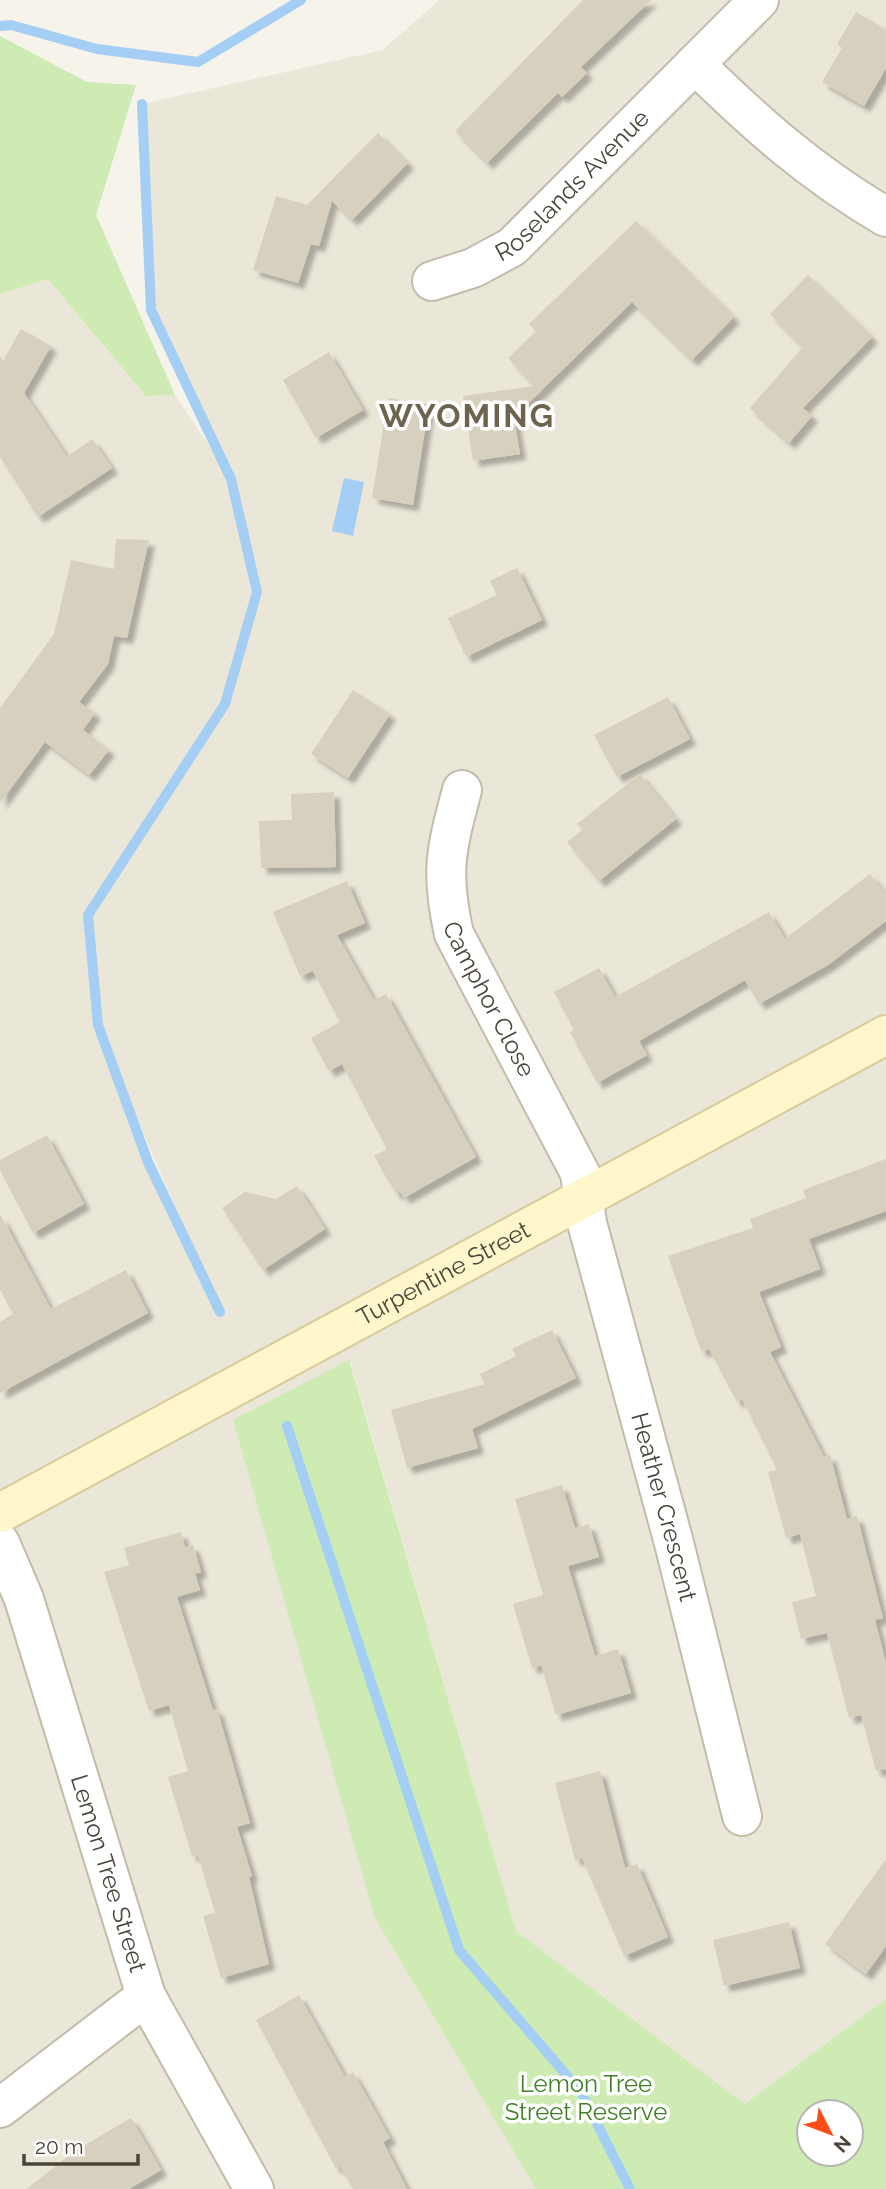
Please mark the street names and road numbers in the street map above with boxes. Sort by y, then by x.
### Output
street label: Roselands Avenue [490,103,655,267]
street label: Camphor Close [438,919,542,1082]
street label: Turpentine Street [352,1215,535,1332]
street label: Heather Crescent [625,1409,703,1604]
street label: Lemon Tree Street [65,1771,153,1976]

